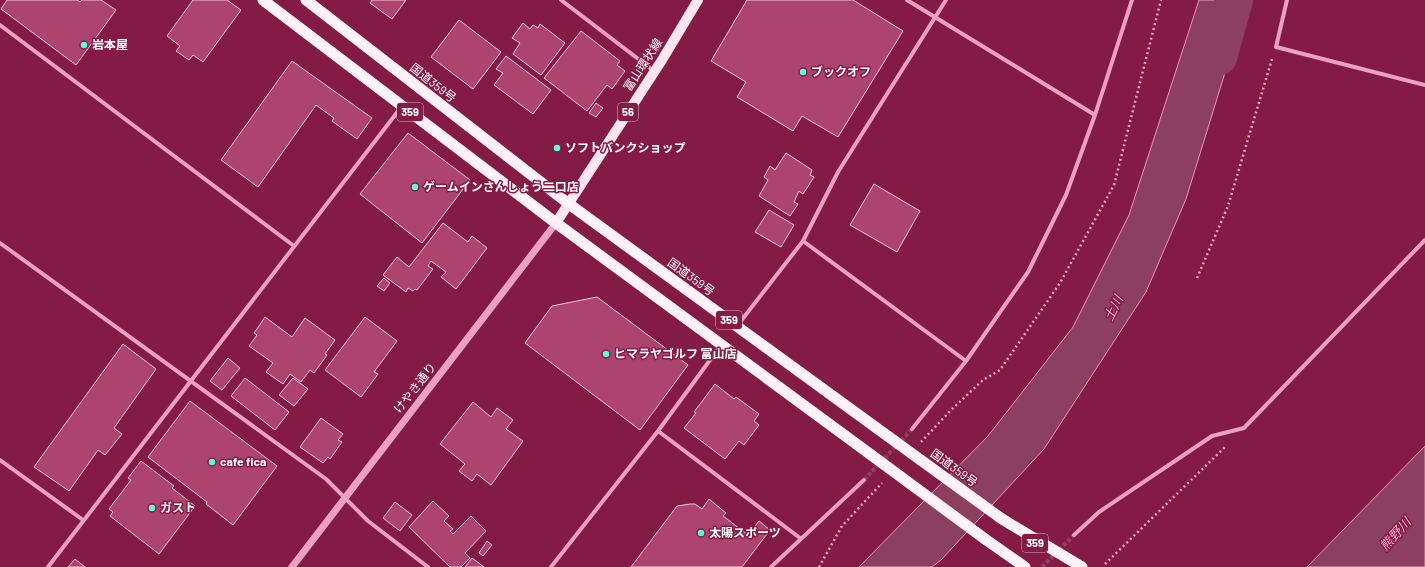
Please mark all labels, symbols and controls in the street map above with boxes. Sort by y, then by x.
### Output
street label: 富山環状線 [620,35,664,93]
place label: 岩本屋 [92,37,128,51]
marker: 岩本屋 [79,40,89,50]
street label: 国道359号 [408,60,459,105]
place label: ブックオフ [811,64,871,78]
marker: ブックオフ [798,67,808,77]
road number: 359 [397,103,423,121]
road number: 56 [618,103,638,121]
place label: ソフトバンクショップ [565,140,686,154]
marker: ソフトバンクショップ [552,143,562,153]
place label: ゲームインさんしょう二口店 [423,179,579,193]
marker: ゲームインさんしょう二口店 [410,182,420,192]
street label: 国道359号 [665,254,718,298]
water label: 土川 [1100,291,1127,323]
road number: 359 [716,311,742,329]
place label: ヒマラヤゴルフ 富山店 [614,346,736,360]
marker: ヒマラヤゴルフ 富山店 [601,349,611,359]
street label: けやき通り [390,359,438,415]
street label: 国道359号 [928,445,981,489]
place label: cafe fica [220,454,266,468]
marker: cafe fica [207,457,217,467]
place label: ガスト [160,500,196,514]
marker: ガスト [147,503,157,513]
water label: 熊野川 [1376,513,1415,554]
place label: 太陽スポーツ [709,525,781,539]
marker: 太陽スポーツ [696,528,706,538]
road number: 359 [1022,534,1048,552]

